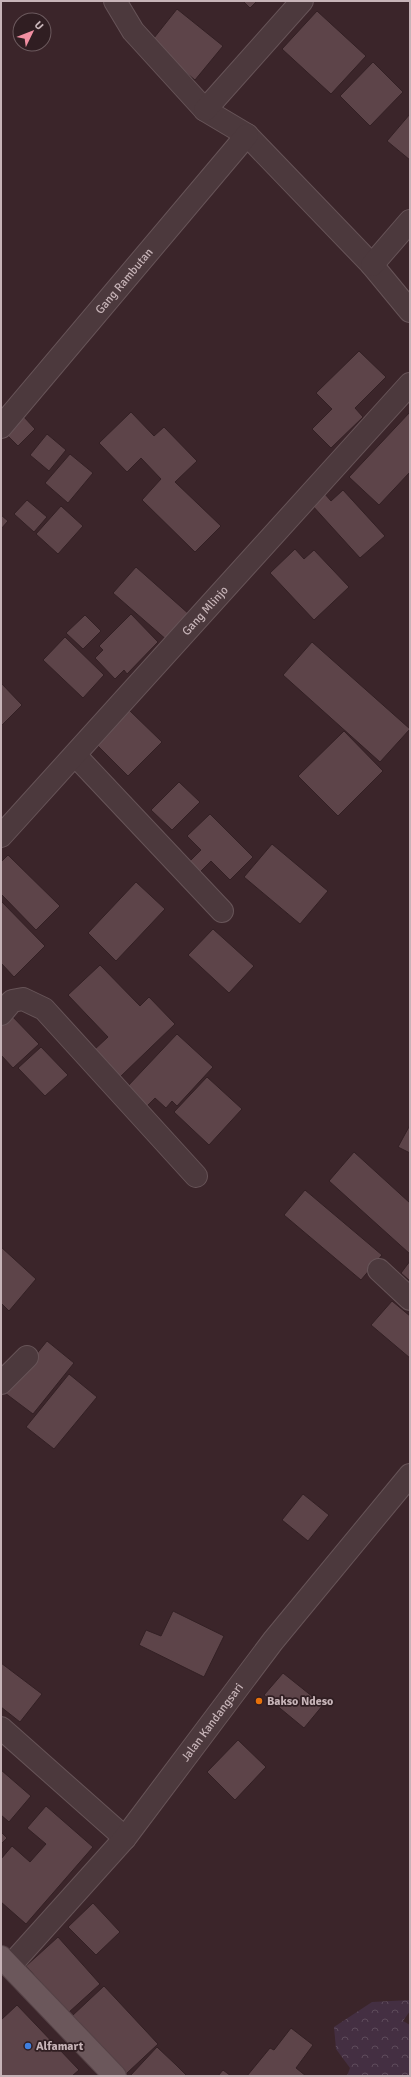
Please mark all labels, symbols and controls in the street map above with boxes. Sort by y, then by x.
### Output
north arrow [12,12,52,52]
text: U [32,18,46,33]
street label: Gang Rambutan [92,245,157,317]
street label: Gang Mlinjo [179,583,232,639]
street label: Jalan Kandangsari [178,1680,247,1765]
place label: Bakso Ndeso [267,1694,333,1709]
marker: Bakso Ndeso [254,1696,264,1706]
place label: Alfamart [36,2039,84,2054]
marker: Alfamart [23,2041,33,2051]

